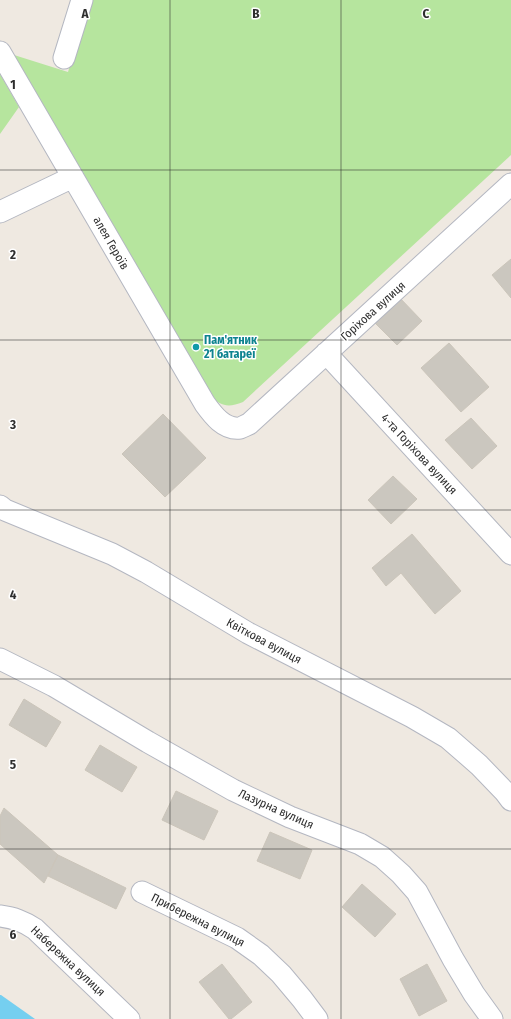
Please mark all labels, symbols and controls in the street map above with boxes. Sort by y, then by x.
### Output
text: A [80,6,89,21]
text: B [252,6,260,21]
text: C [423,6,430,21]
text: 1 [10,77,16,92]
street label: алея Героїв [90,214,132,272]
text: 2 [9,247,16,262]
street label: Горіхова вулиця [338,278,408,344]
place label: Пам'ятник 21 батареї [203,333,258,361]
marker: Пам'ятник 21 батареї [191,342,201,352]
street label: 4-та Горіхова вулиця [378,411,460,497]
text: 3 [9,417,16,432]
text: 4 [10,587,17,602]
street label: Квіткова вулиця [224,615,304,667]
text: 5 [10,757,16,772]
street label: Лазурна вулиця [236,786,316,832]
street label: Прибережна вулиця [149,890,247,950]
street label: Набережна вулиця [28,923,108,999]
text: 6 [10,927,17,942]

